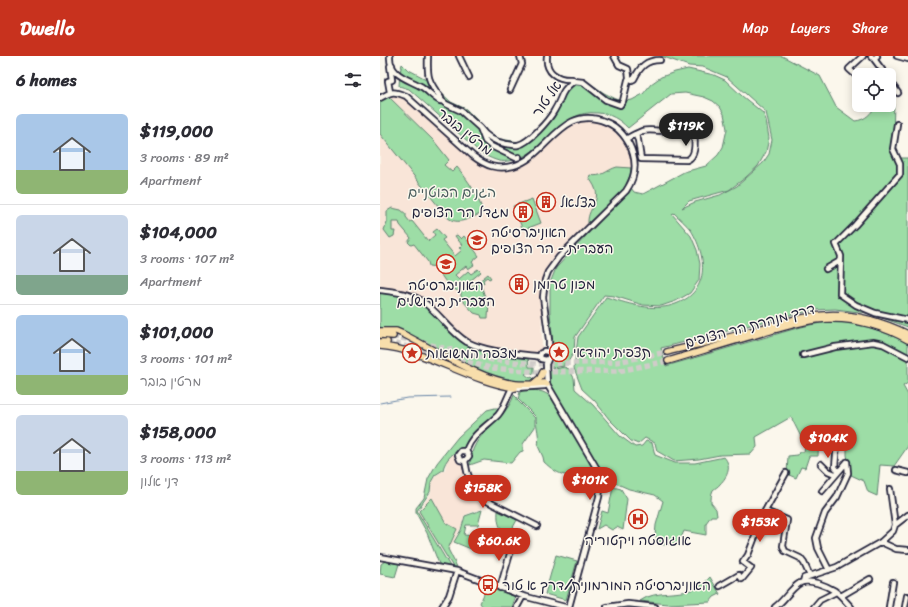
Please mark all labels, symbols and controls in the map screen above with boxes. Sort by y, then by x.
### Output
text: Dwello [20,12,75,45]
text: Map [743,16,768,41]
text: Layers [790,16,830,41]
text: Share [852,16,888,41]
text: 6 homes [16,65,76,95]
map controls [852,68,896,112]
button: locate [852,68,896,112]
icon: filters [342,69,364,91]
street label: אל טור [525,75,569,122]
street label: מרטין בובר [431,101,499,163]
pin: $119K [658,113,714,147]
text: $119K [668,114,704,137]
text: $119,000 [140,116,213,146]
icon: home [48,130,96,178]
text: 3 rooms · 89 m² [140,146,229,169]
text: Apartment [140,169,201,192]
park label: הגנים הבוטניים [408,180,496,205]
place label: בצלאל [560,190,596,215]
building icon: בצלאל [535,191,557,213]
place label: מגדל הר הצופים [412,200,509,225]
building icon: מגדל הר הצופים [512,201,534,223]
text: $104,000 [140,217,217,247]
place label: האוניברסיטה העברית - הר הצופים [491,220,614,261]
school or university icon: האוניברסיטה העברית - הר הצופים [466,229,488,251]
icon: home [48,231,96,279]
text: 3 rooms · 107 m² [140,247,234,270]
school or university icon: האוניברסיטה העברית בירושלים [435,253,457,275]
text: Apartment [140,270,201,293]
place label: מכון טרומן [533,272,595,297]
place label: האוניברסיטה העברית בירושלים [397,273,495,314]
building icon: מכון טרומן [508,273,530,295]
street label: דרך מנהרת הר הצופים [682,297,818,355]
text: $101,000 [140,317,214,347]
icon: home [48,331,96,379]
place label: תצפית יהודאי [573,340,651,365]
place label: מצפה המשואות [425,341,517,366]
place icon: תצפית יהודאי [548,341,570,363]
place icon: מצפה המשואות [401,342,423,364]
text: 3 rooms · 101 m² [140,347,232,370]
text: מרטין בובר [140,370,201,393]
text: $158,000 [140,417,216,447]
pin: $104K [800,425,856,459]
text: $104K [809,426,847,449]
icon: home [48,431,96,479]
text: 3 rooms · 113 m² [140,447,231,470]
pin: $101K [562,467,618,501]
text: $101K [572,468,608,491]
text: דני אלון [140,470,179,493]
pin: $158K [455,475,511,509]
text: $158K [464,476,502,499]
hospital icon: אוגוסטה ויקטוריה [627,508,649,530]
pin: $153K [732,509,788,543]
text: $153K [741,510,779,533]
pin: $60.6K [466,528,532,562]
place label: אוגוסטה ויקטוריה [585,528,691,553]
text: $60.6K [477,529,521,552]
place label: האוניברסיטה המורמונית/דרך א טור [502,573,711,598]
bus stop icon: האוניברסיטה המורמונית/דרך א טור [477,574,499,596]

